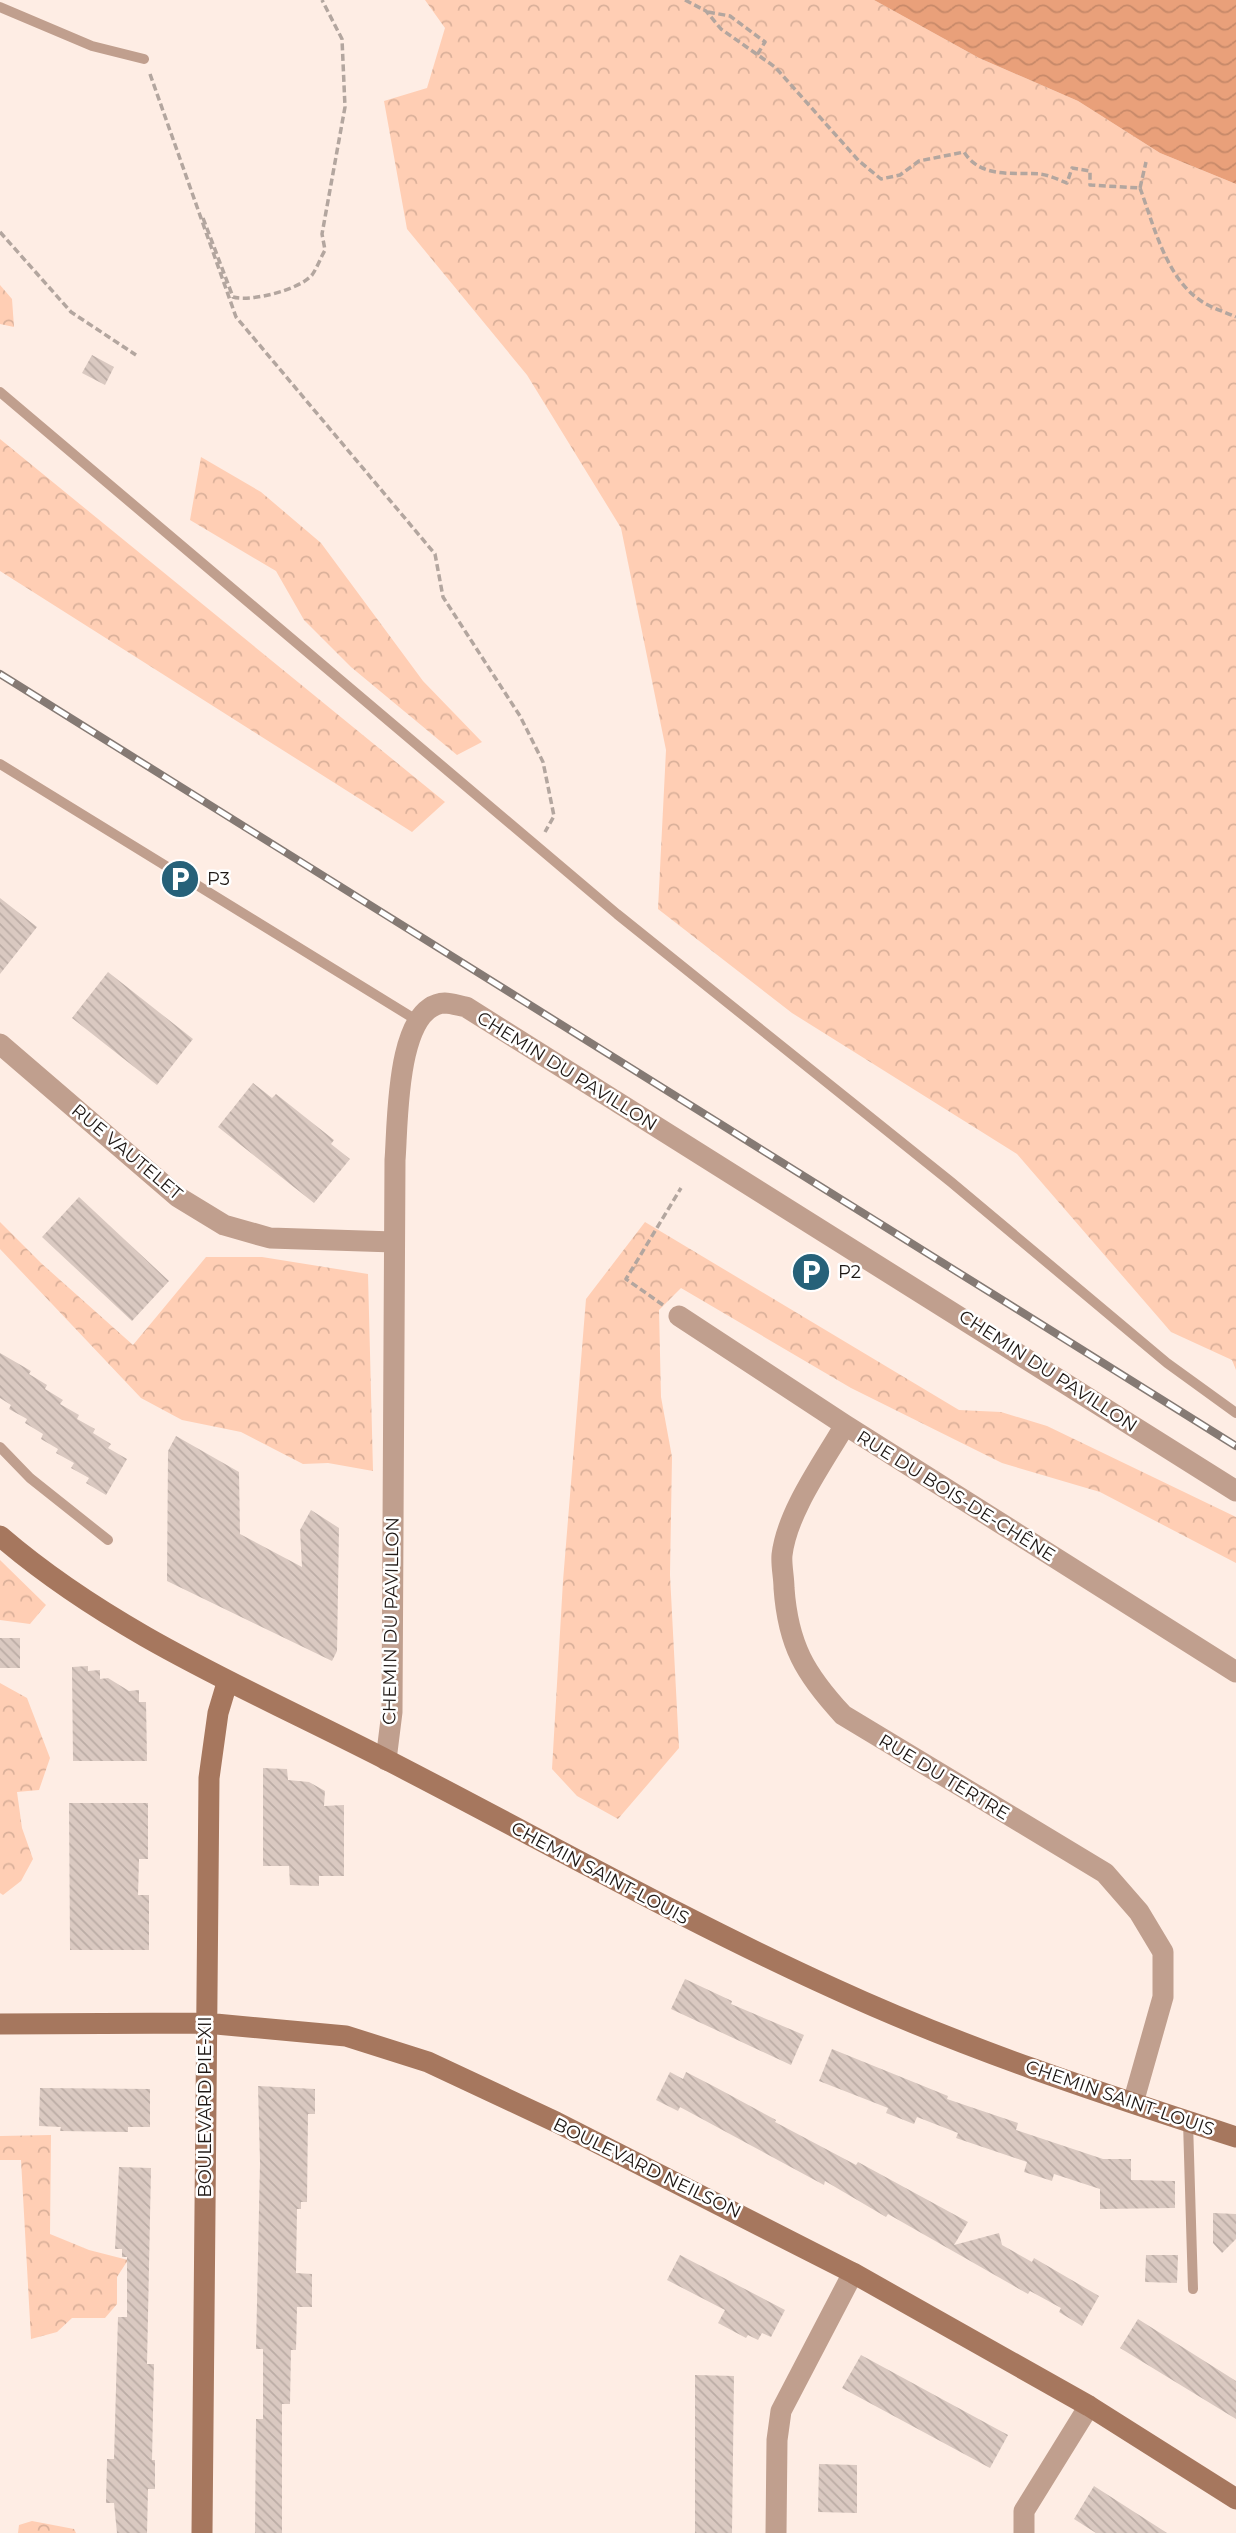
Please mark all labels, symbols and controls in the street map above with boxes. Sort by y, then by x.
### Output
parking icon: P3 [159,858,201,900]
place label: P3 [207,868,230,890]
street label: CHEMIN DU PAVILLON [473,1007,661,1135]
street label: RUE VAUTELET [67,1099,187,1205]
parking icon: P2 [790,1251,832,1293]
place label: P2 [838,1261,861,1283]
street label: CHEMIN DU PAVILLON [955,1305,1141,1437]
street label: RUE DU BOIS-DE-CHÊNE [853,1426,1059,1566]
street label: CHEMIN DU PAVILLON [378,1517,404,1725]
street label: RUE DU TERTRE [875,1729,1013,1825]
street label: CHEMIN SAINT-LOUIS [507,1817,693,1929]
street label: BOULEVARD PIE-XII [194,2016,216,2198]
street label: CHEMIN SAINT-LOUIS [1023,2055,1217,2141]
street label: BOULEVARD NEILSON [550,2113,744,2223]

